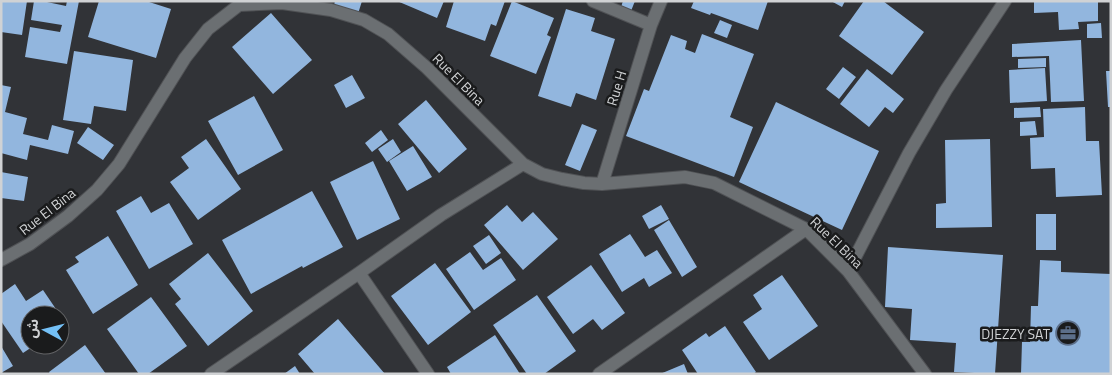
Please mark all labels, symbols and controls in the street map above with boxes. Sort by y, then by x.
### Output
street label: Rue El Bina [428,48,490,110]
street label: Rue H [601,68,631,108]
street label: Rue El Bina [14,182,80,240]
street label: Rue El Bina [806,211,868,273]
north arrow [20,305,70,355]
text: ش [20,318,43,339]
office icon: DJEZZY SAT [1055,320,1081,346]
place label: DJEZZY SAT [981,323,1051,344]

